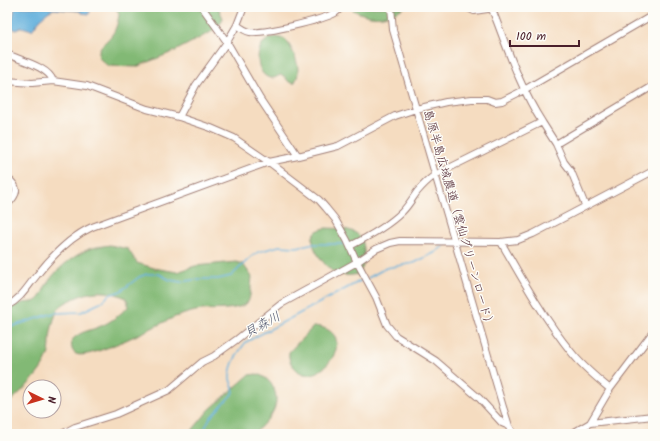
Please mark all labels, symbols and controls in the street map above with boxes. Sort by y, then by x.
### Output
scale bar [510,22,579,48]
text: 100 m [516,27,547,46]
street label: 島原半島広域農道（雲仙グリーンロード） [418,107,499,331]
water label: 貝森川 [241,307,285,344]
north arrow [22,379,62,419]
text: N [42,396,60,404]

